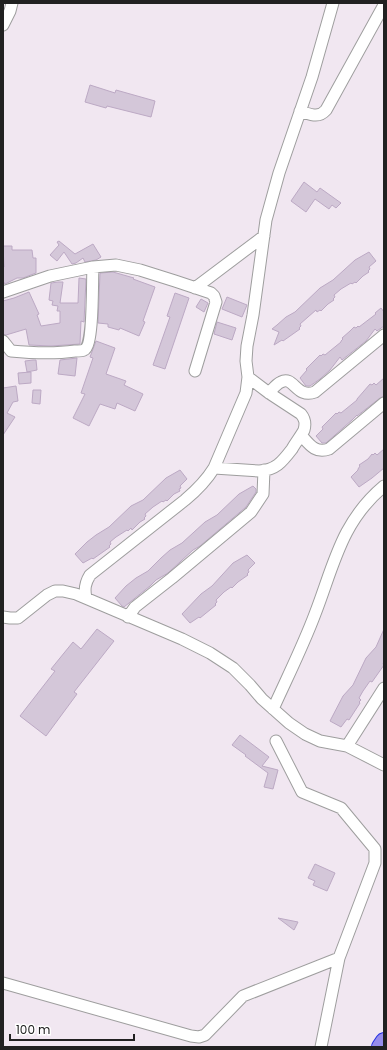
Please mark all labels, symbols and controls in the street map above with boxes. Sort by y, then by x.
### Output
scale bar [10,1016,134,1042]
text: 100 m [16,1021,50,1038]

